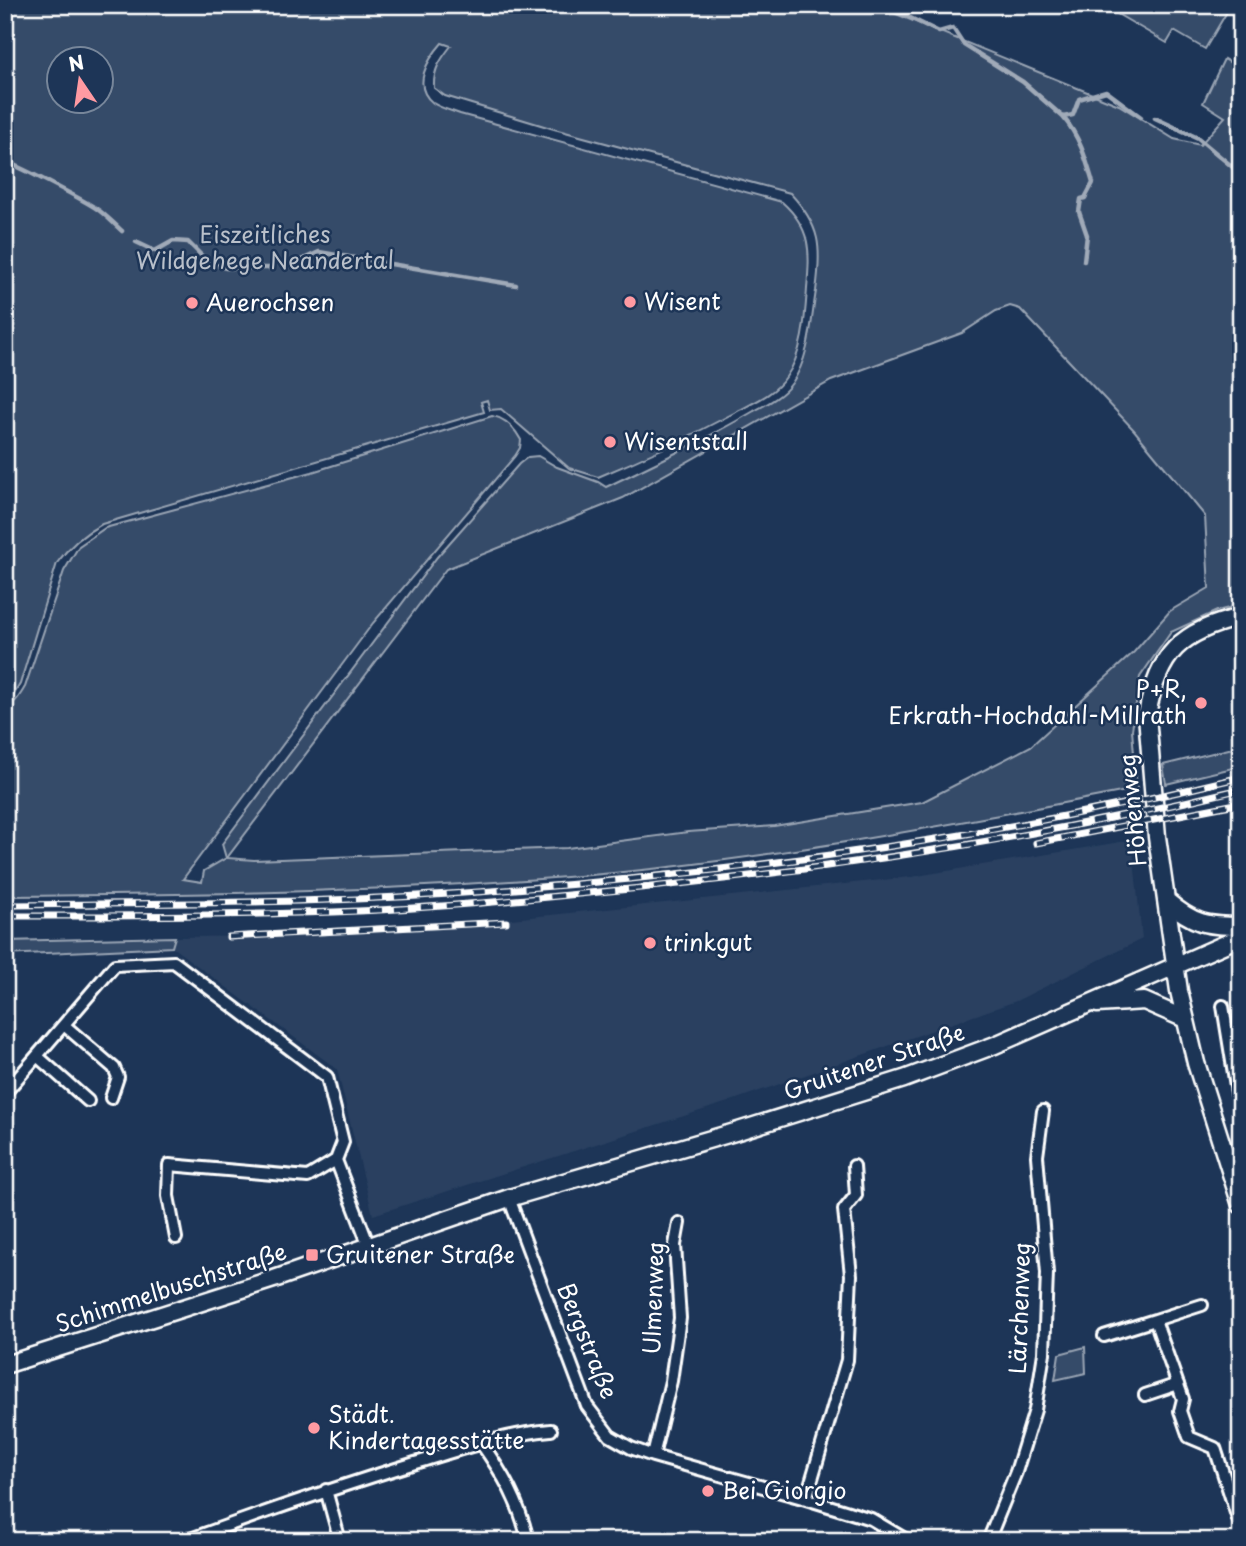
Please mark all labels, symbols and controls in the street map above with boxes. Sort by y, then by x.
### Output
north arrow [46,46,116,116]
text: N [65,47,86,78]
park label: Eiszeitliches Wildgehege Neandertal [136,216,394,277]
place label: Wisent [644,283,721,318]
place label: Auerochsen [206,284,334,319]
marker: Wisent [622,294,638,310]
marker: Auerochsen [184,295,200,311]
place label: Wisentstall [624,423,748,458]
marker: Wisentstall [602,434,618,450]
place label: P+R, Erkrath-Hochdahl-Millrath [888,671,1187,732]
marker: P+R, Erkrath-Hochdahl-Millrath [1193,695,1209,711]
street label: Höhenweg [1108,752,1155,868]
place label: trinkgut [664,924,752,959]
marker: trinkgut [642,935,658,951]
street label: Gruitener Straße [778,1013,969,1108]
street label: Schimmelbuschstraße [51,1233,291,1340]
place label: Gruitener Straße [326,1236,515,1271]
street label: Ulmenweg [633,1241,672,1355]
street label: Lärchenweg [999,1241,1038,1374]
marker: Gruitener Straße [304,1247,320,1263]
street label: Bergstraße [549,1277,628,1404]
place label: Städt. Kindertagesstätte [328,1396,525,1457]
marker: Städt. Kindertagesstätte [306,1420,322,1436]
place label: Bei Giorgio [722,1472,847,1507]
marker: Bei Giorgio [700,1483,716,1499]

